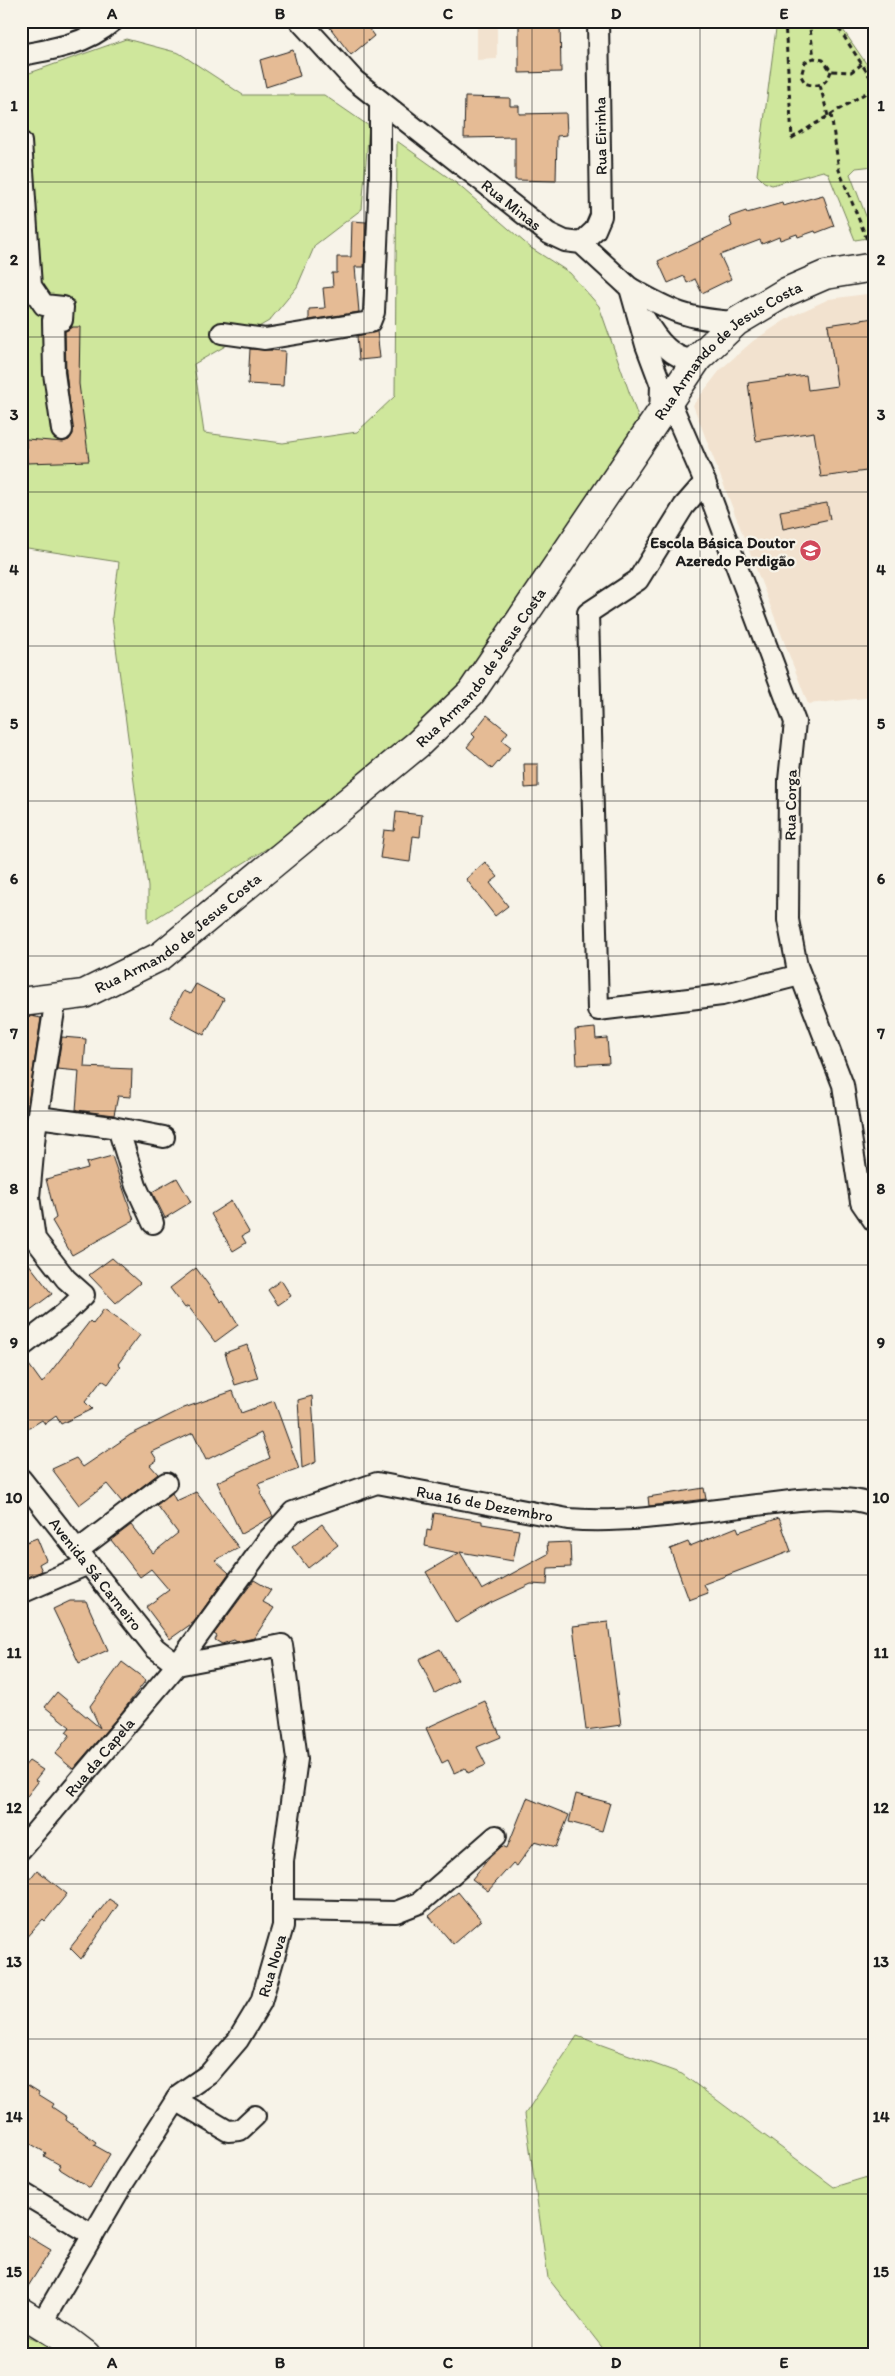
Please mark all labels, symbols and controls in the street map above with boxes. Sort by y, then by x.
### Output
text: A [106,4,118,23]
text: B [275,4,286,23]
text: C [443,4,454,23]
text: D [611,4,622,23]
text: E [780,4,789,23]
text: 1 [10,96,18,115]
text: 1 [877,96,885,115]
street label: Rua Eirinha [590,97,611,175]
street label: Rua Minas [478,175,545,234]
text: 2 [10,250,19,269]
text: 2 [877,250,886,269]
street label: Rua Armando de Jesus Costa [650,277,806,424]
text: 3 [10,405,19,424]
text: 3 [877,405,886,424]
place label: Escola Básica Doutor Azeredo Perdigão [650,533,796,571]
school or university icon: Escola Básica Doutor Azeredo Perdigão [799,539,823,563]
text: 4 [9,560,19,579]
text: 4 [876,560,886,579]
street label: Rua Armando de Jesus Costa [412,583,550,751]
text: 5 [10,714,19,733]
text: 5 [877,714,886,733]
street label: Rua Corga [780,769,801,841]
street label: Rua Armando de Jesus Costa [91,868,265,997]
text: 6 [10,869,19,888]
text: 6 [877,869,886,888]
text: 7 [9,1024,18,1043]
text: 7 [876,1024,885,1043]
text: 8 [10,1179,19,1198]
text: 8 [877,1179,886,1198]
text: 9 [10,1333,18,1352]
text: 9 [877,1333,885,1352]
street label: Rua 16 de Dezembro [415,1482,555,1526]
text: 10 [5,1488,23,1507]
text: 10 [872,1488,890,1507]
street label: Avenida Sá Carneiro [45,1514,146,1635]
text: 11 [7,1643,22,1662]
text: 11 [874,1643,889,1662]
street label: Rua da Capela [61,1713,139,1800]
text: 12 [6,1798,23,1817]
text: 12 [873,1798,890,1817]
street label: Rua Nova [254,1931,290,1999]
text: 13 [6,1952,22,1971]
text: 13 [873,1952,889,1971]
text: 14 [5,2107,23,2126]
text: 14 [872,2107,890,2126]
text: 15 [6,2262,23,2281]
text: 15 [873,2262,890,2281]
text: A [106,2353,118,2372]
text: B [275,2353,286,2372]
text: C [443,2353,454,2372]
text: D [611,2353,622,2372]
text: E [780,2353,789,2372]

